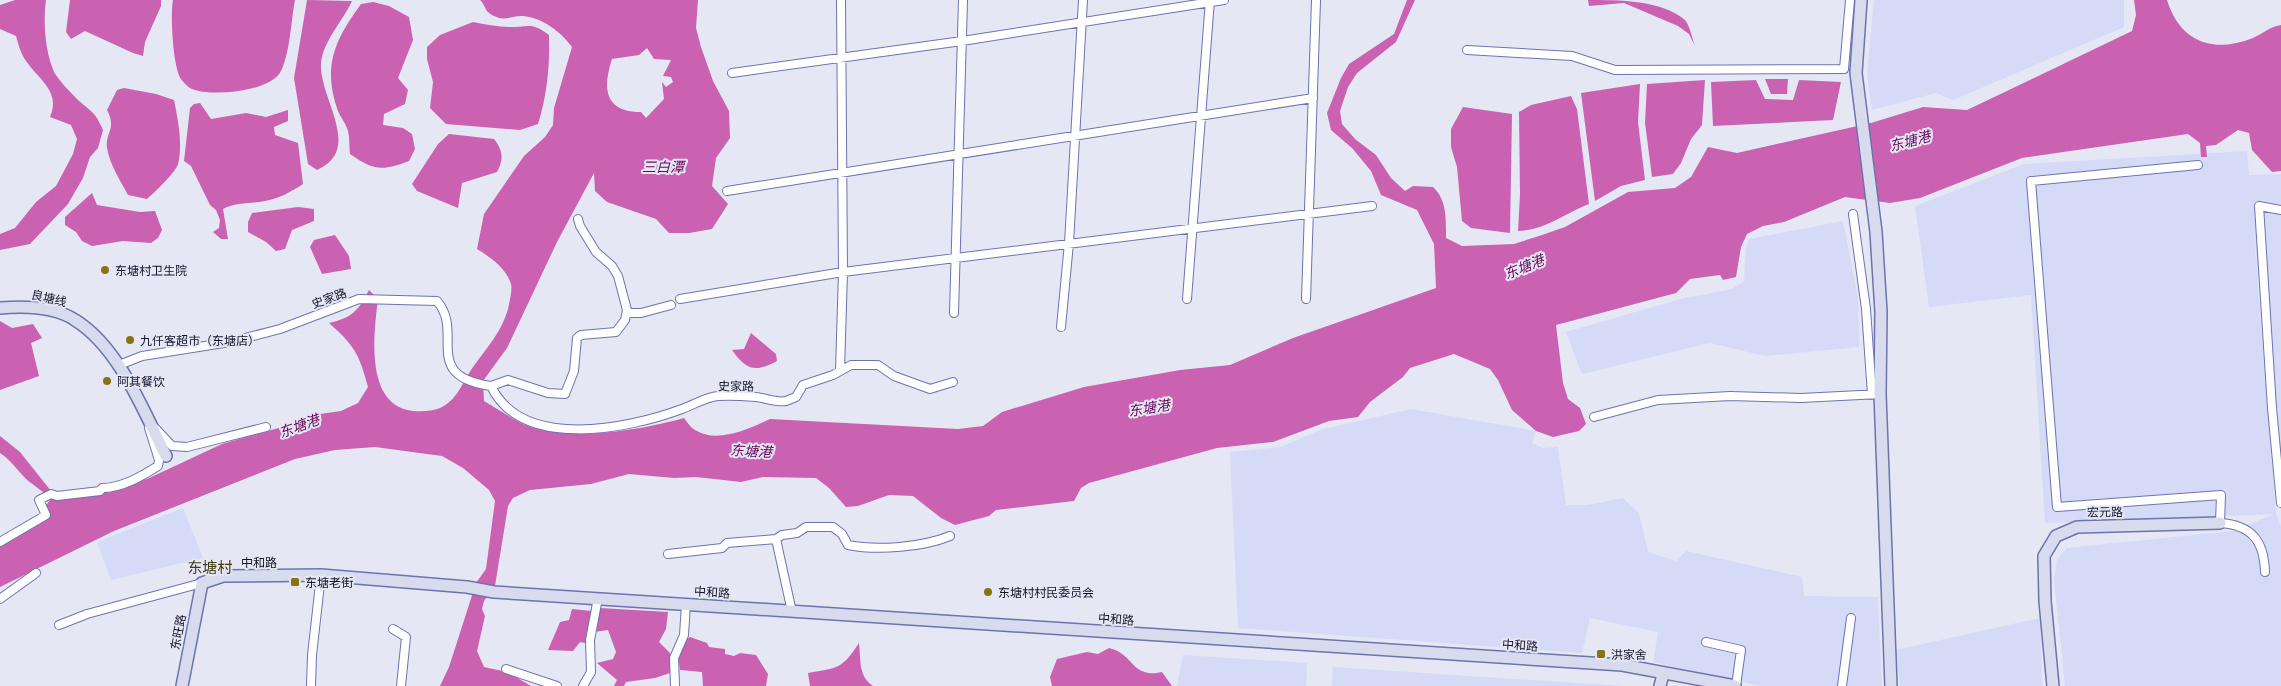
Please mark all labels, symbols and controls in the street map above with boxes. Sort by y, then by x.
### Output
water label: 东塘港 [1887,126,1935,155]
water label: 三白潭 [642,158,687,176]
water label: 东塘港 [1501,250,1549,283]
place label: 东塘村卫生院 [115,263,187,278]
marker: 东塘村卫生院 [99,264,111,276]
street label: 史家路 [310,285,348,311]
street label: 良塘线 [30,287,68,309]
place label: 九仟客超市（东塘店） [140,333,260,348]
marker: 九仟客超市（东塘店） [124,334,136,346]
place label: 阿其餐饮 [117,374,165,389]
marker: 阿其餐饮 [101,375,113,387]
street label: 史家路 [718,378,754,394]
water label: 东塘港 [1127,396,1173,420]
water label: 东塘港 [276,410,324,442]
water label: 东塘港 [730,441,774,461]
street label: 宏元路 [2087,504,2123,520]
street label: 中和路 [241,555,277,570]
district label: 东塘村 [187,558,233,577]
place label: 东塘老街 [305,575,353,590]
marker: 东塘老街 [289,576,301,588]
street label: 中和路 [694,583,730,601]
place label: 东塘村村民委员会 [998,585,1094,600]
marker: 东塘村村民委员会 [982,586,994,598]
street label: 中和路 [1098,610,1134,628]
street label: 东旺路 [167,613,189,651]
street label: 中和路 [1502,636,1538,654]
place label: 洪家舍 [1611,647,1647,662]
marker: 洪家舍 [1595,648,1607,660]

